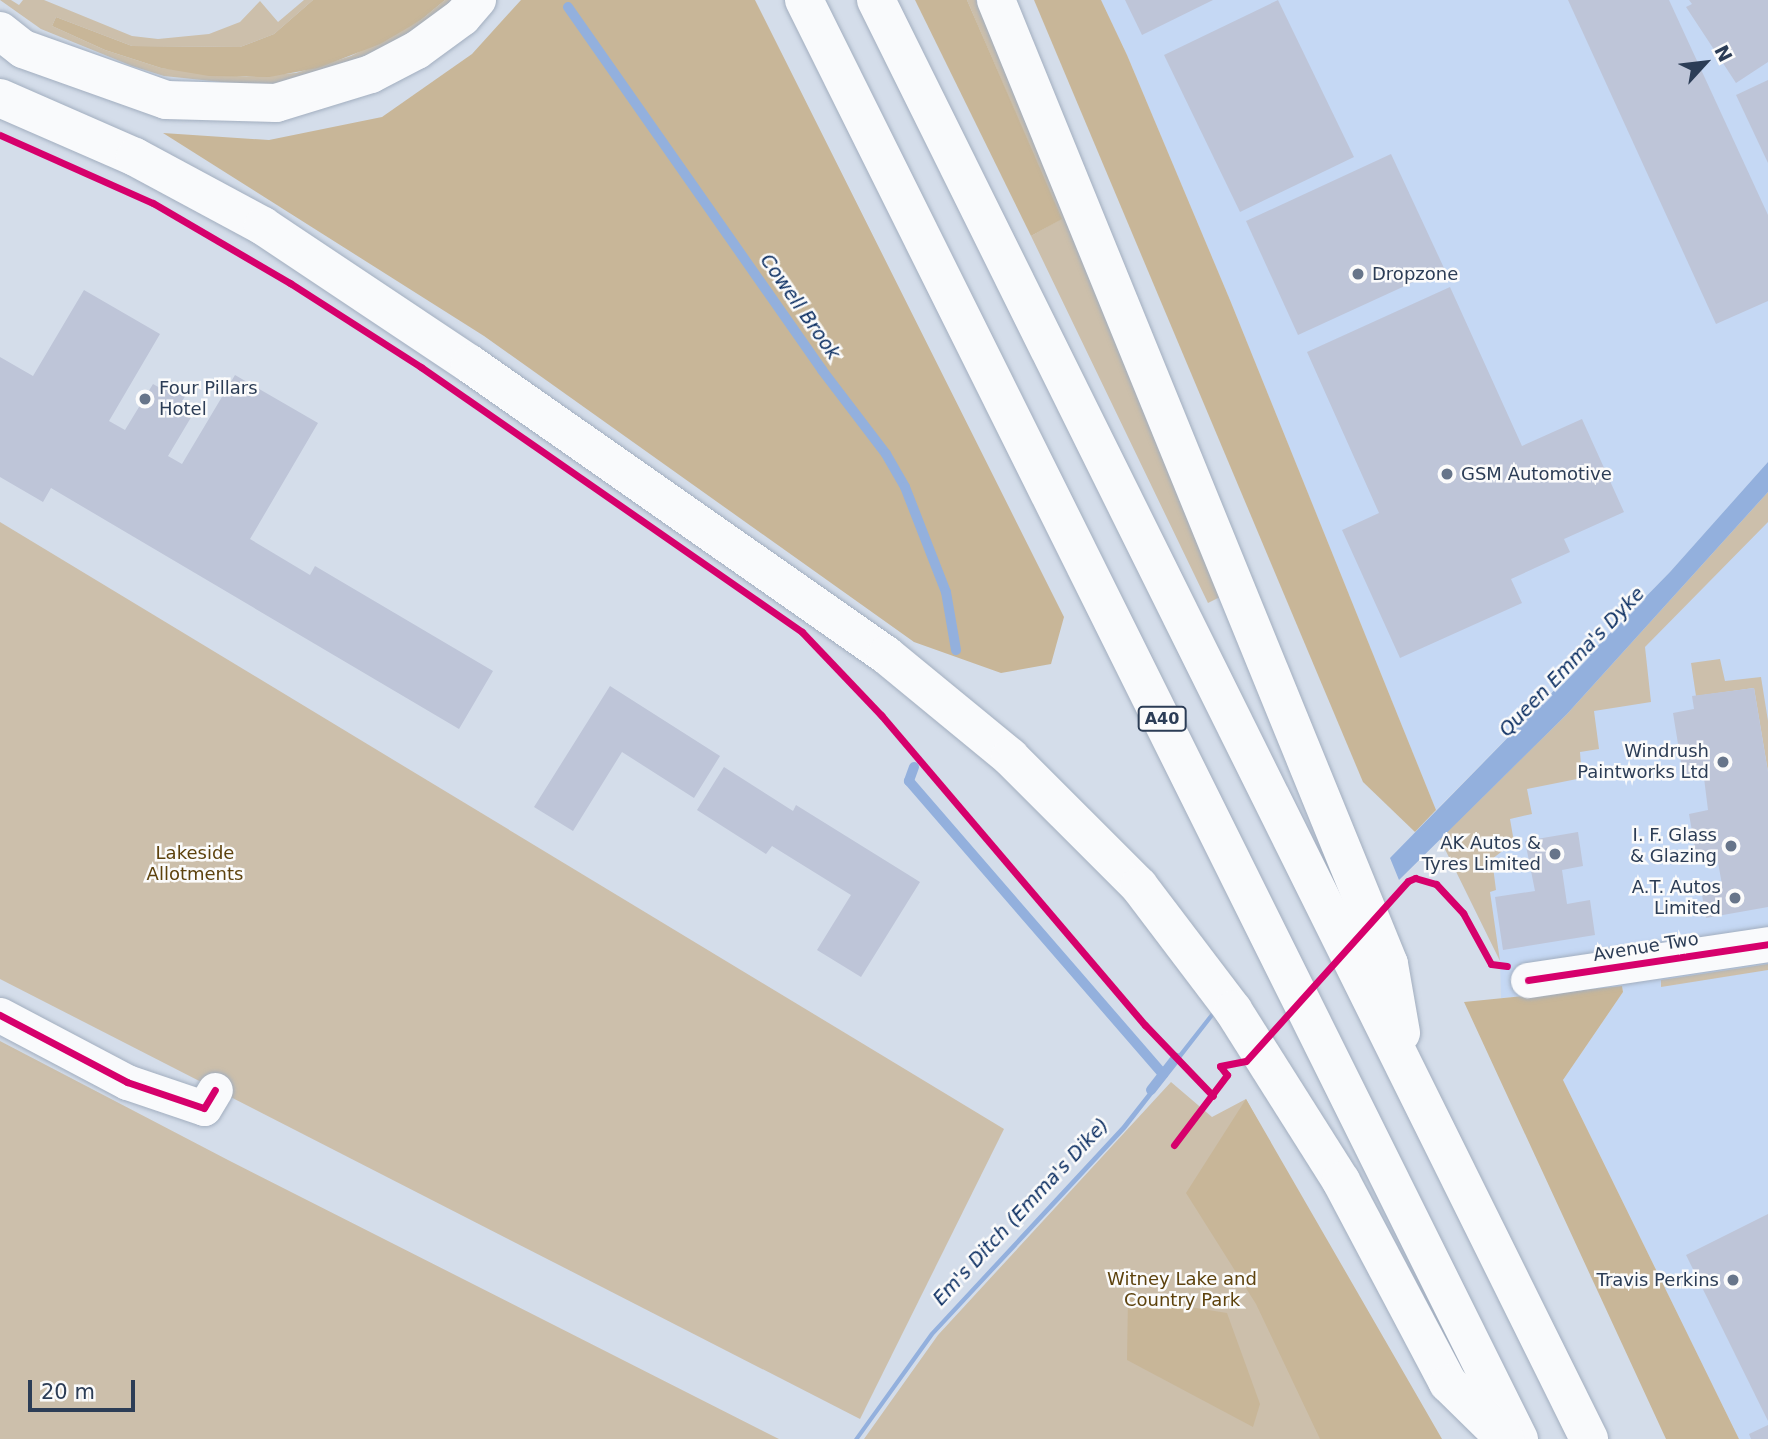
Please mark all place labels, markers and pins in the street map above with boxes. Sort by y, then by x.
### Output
place label: Dropzone [1372,263,1458,285]
marker: Dropzone [1350,266,1366,282]
place label: Four Pillars Hotel [159,378,258,420]
marker: Four Pillars Hotel [137,391,153,407]
place label: GSM Automotive [1461,463,1612,485]
marker: GSM Automotive [1439,466,1455,482]
place label: Windrush Paintworks Ltd [1577,741,1709,784]
marker: Windrush Paintworks Ltd [1715,754,1731,770]
place label: I. F. Glass & Glazing [1630,825,1717,868]
place label: AK Autos & Tyres Limited [1422,833,1541,876]
marker: I. F. Glass & Glazing [1723,838,1739,854]
marker: AK Autos & Tyres Limited [1547,846,1563,862]
place label: A.T. Autos Limited [1632,877,1721,920]
marker: A.T. Autos Limited [1727,890,1743,906]
place label: Travis Perkins [1597,1269,1719,1291]
marker: Travis Perkins [1725,1272,1741,1288]

